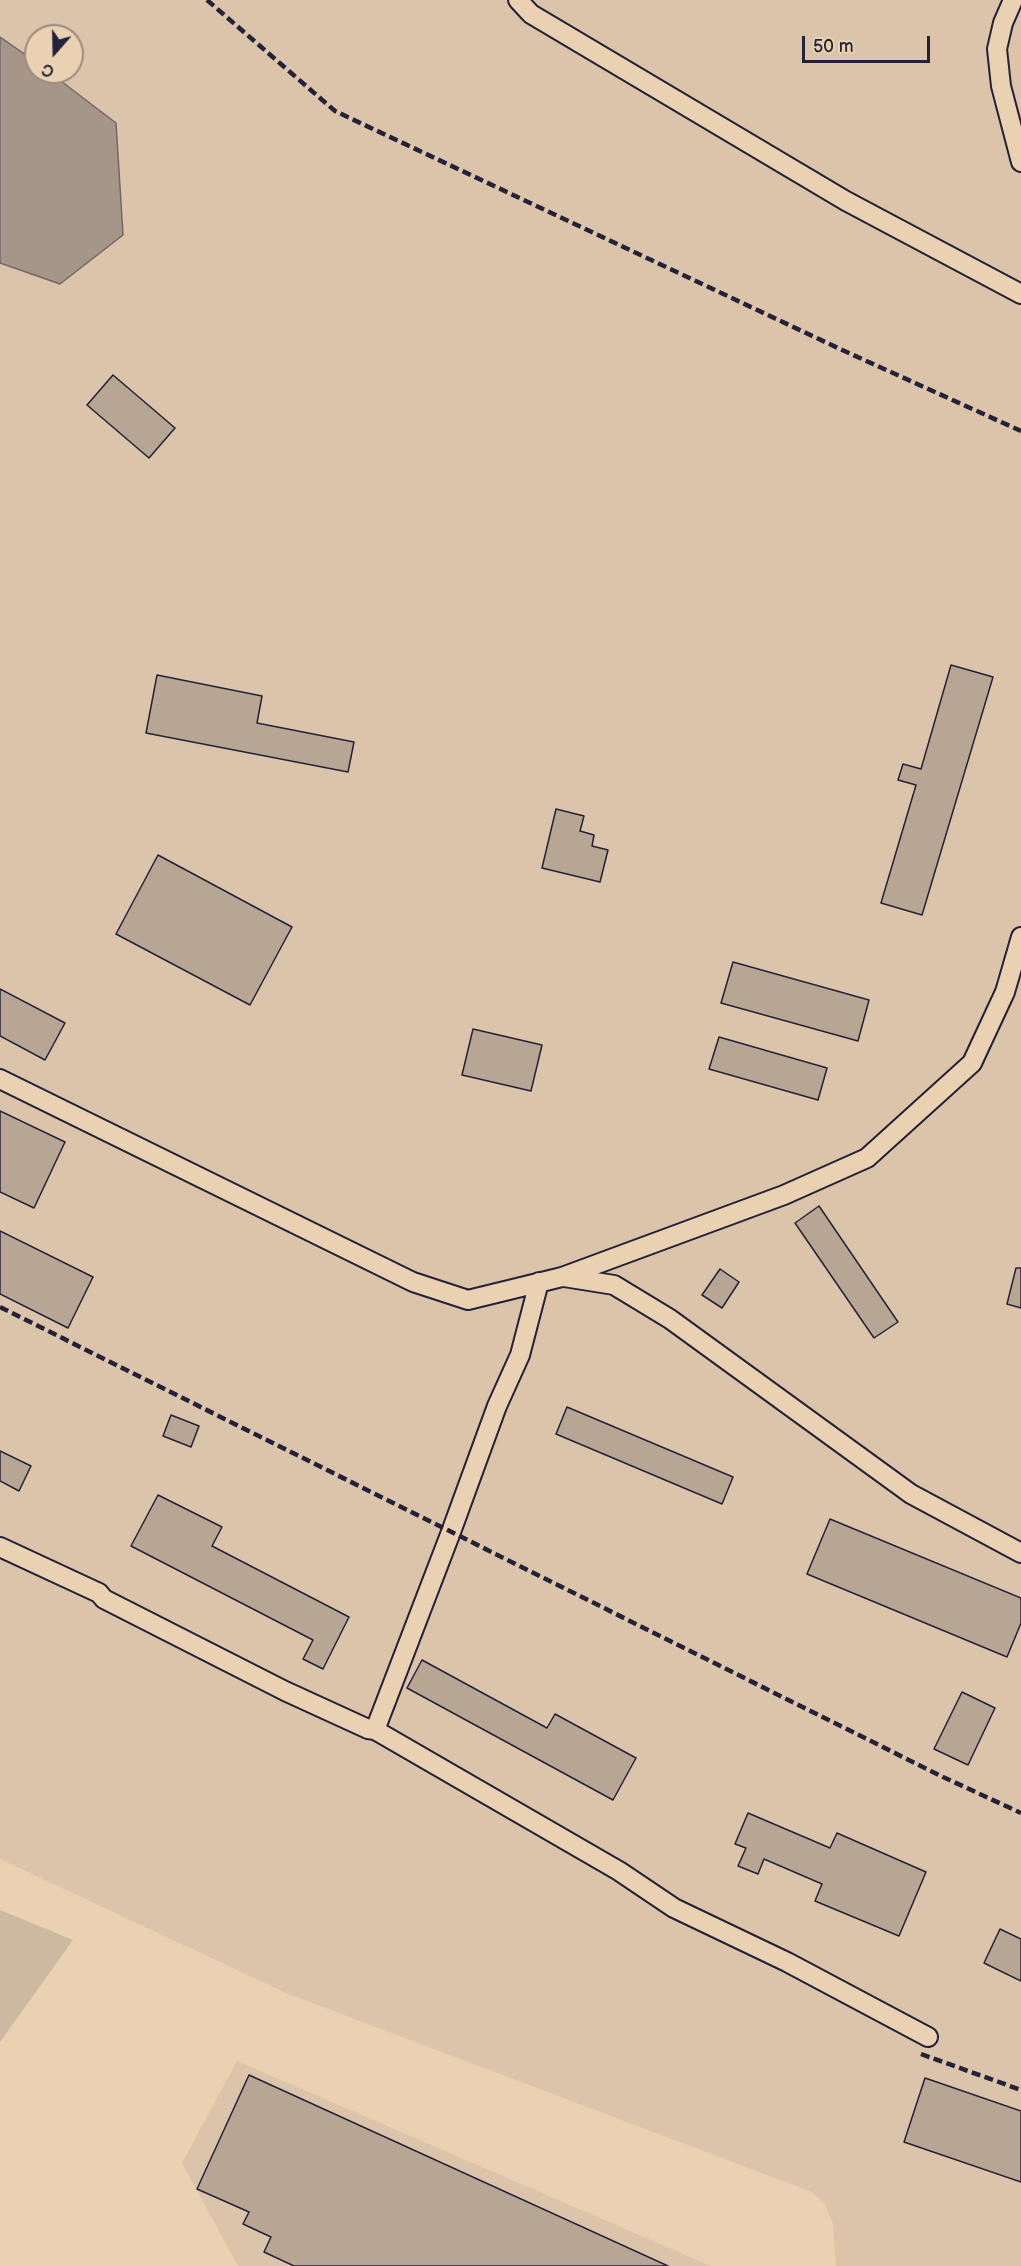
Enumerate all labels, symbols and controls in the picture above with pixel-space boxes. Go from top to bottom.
north arrow [24,24,84,84]
scale bar [805,24,932,62]
text: 50 m [813,36,854,57]
text: С [40,59,57,80]

